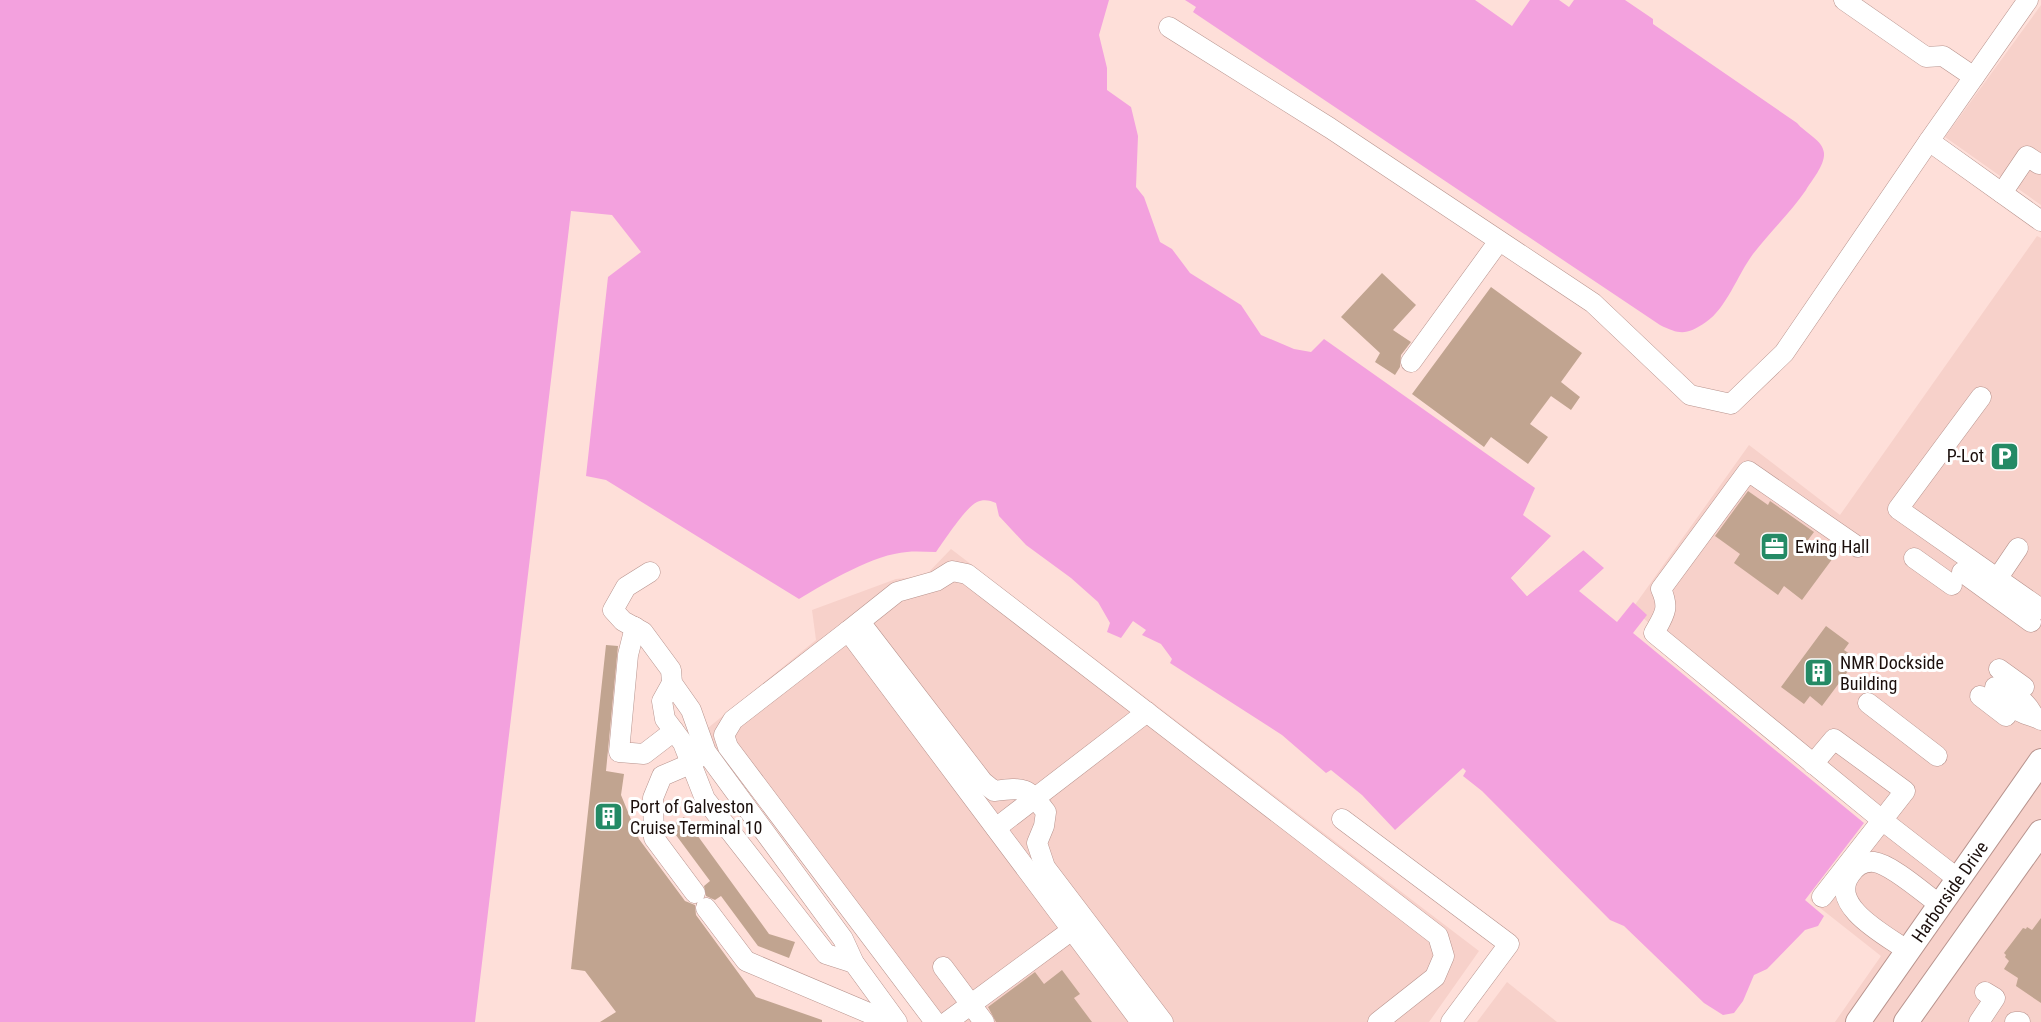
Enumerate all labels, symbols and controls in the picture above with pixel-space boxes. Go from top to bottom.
parking icon: P-Lot [1989,440,2021,472]
place label: P-Lot [1947,445,1984,466]
office icon: Ewing Hall [1758,531,1790,563]
place label: Ewing Hall [1795,536,1869,557]
place label: NMR Dockside Building [1840,652,1944,694]
building icon: NMR Dockside Building [1803,657,1835,689]
place label: Port of Galveston Cruise Terminal 10 [630,796,762,838]
building icon: Port of Galveston Cruise Terminal 10 [593,801,625,833]
street label: Harborside Drive [1907,837,1992,946]

